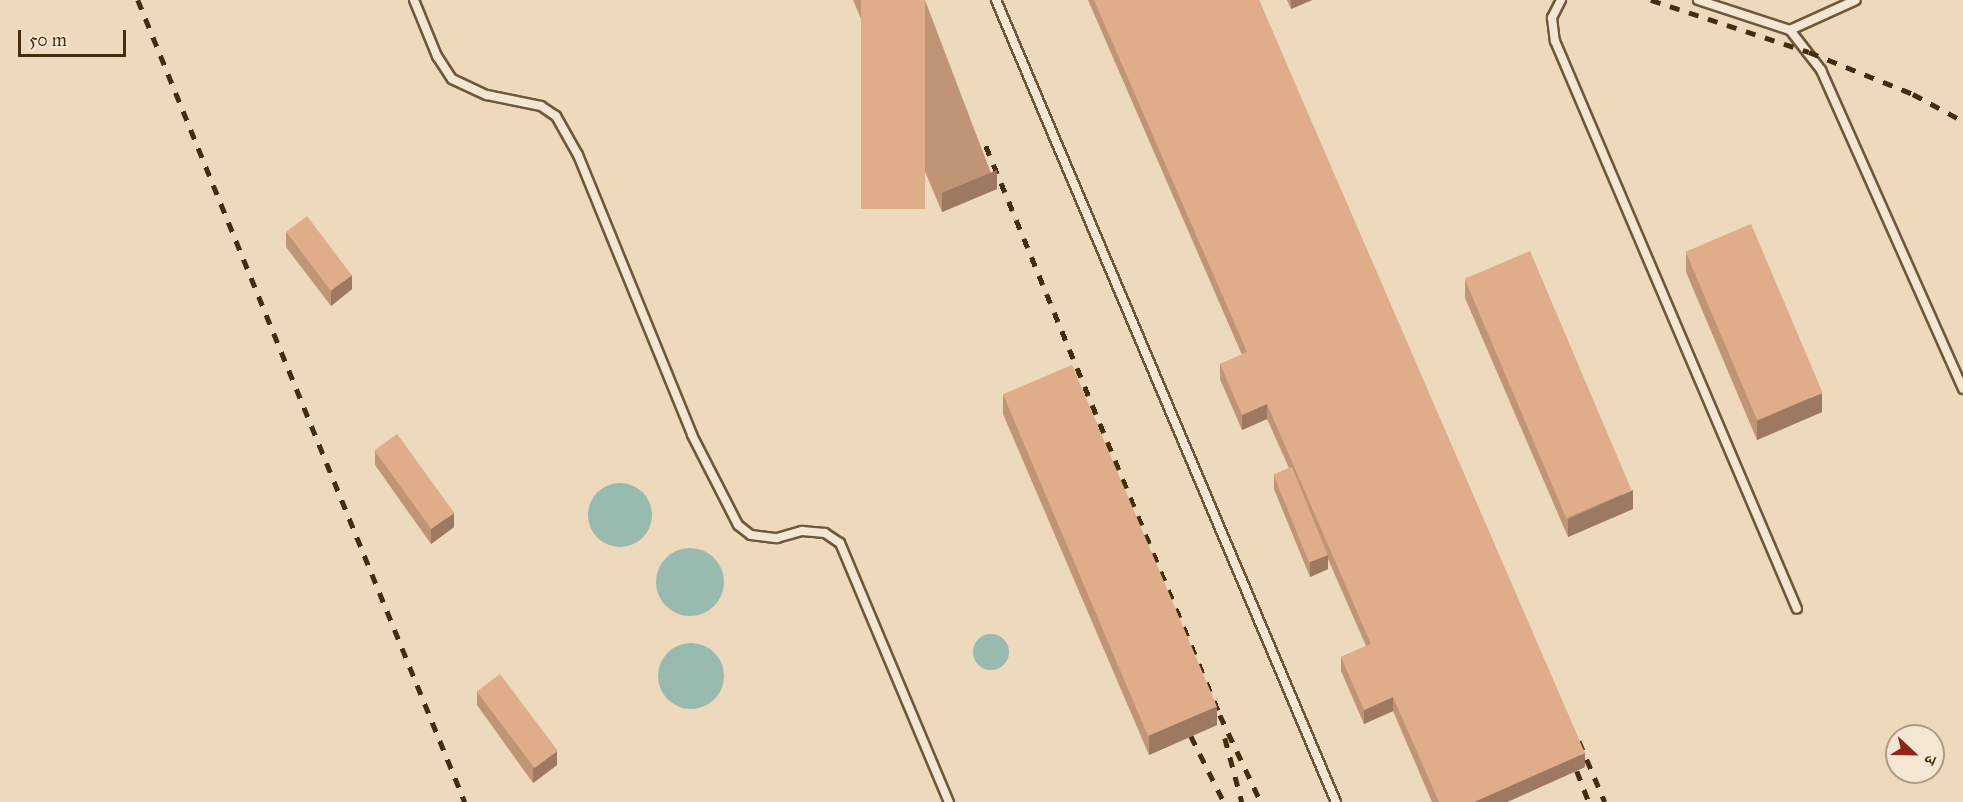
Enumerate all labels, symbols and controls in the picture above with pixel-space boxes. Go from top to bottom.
scale bar [21,18,129,56]
text: 50 m [29,29,67,51]
north arrow [1885,724,1945,784]
text: उ [1920,753,1941,768]

